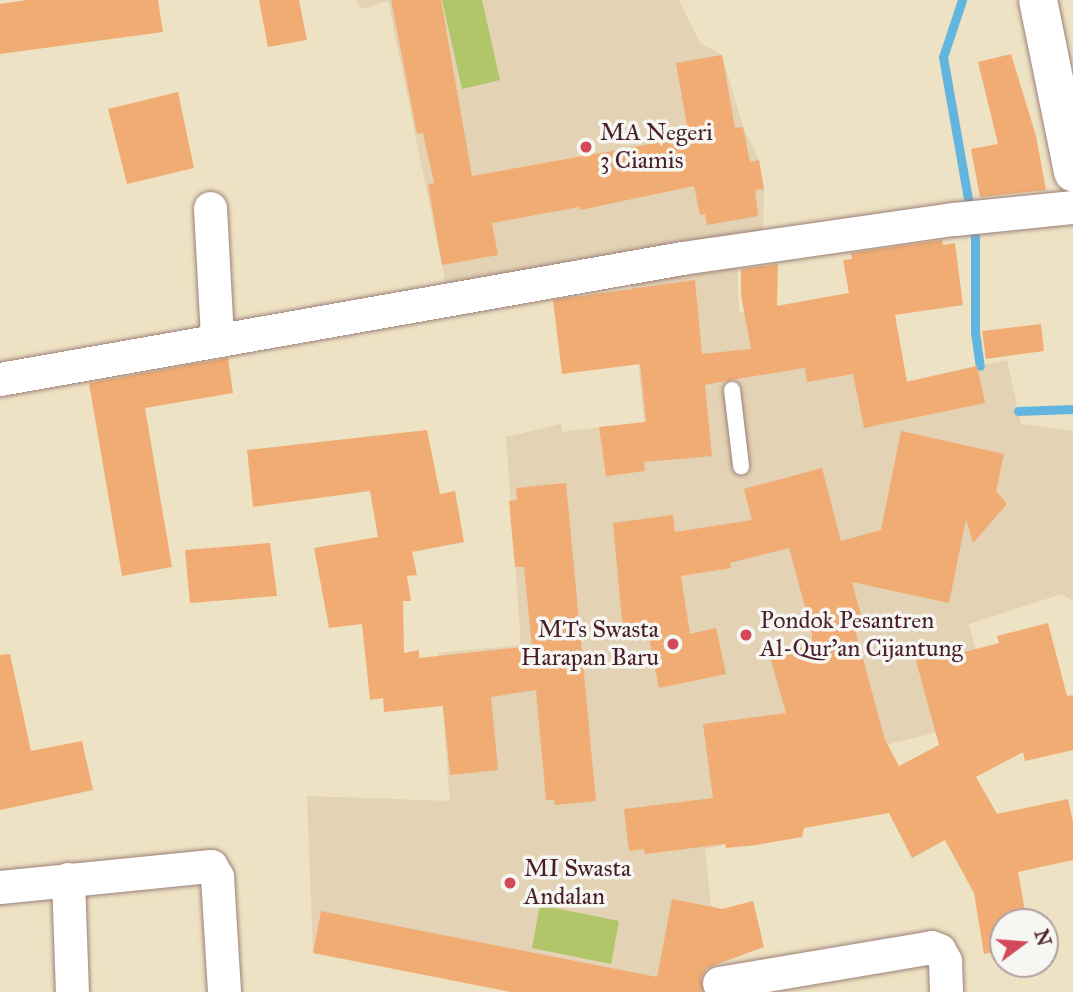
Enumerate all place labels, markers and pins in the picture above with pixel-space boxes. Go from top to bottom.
place label: MA Negeri 3 Ciamis [600,119,713,175]
marker: MA Negeri 3 Ciamis [578,139,594,155]
place label: Pondok Pesantren Al-Qur'an Cijantung [760,607,963,663]
place label: MTs Swasta Harapan Baru [521,616,659,672]
marker: Pondok Pesantren Al-Qur'an Cijantung [738,627,754,643]
marker: MTs Swasta Harapan Baru [665,636,681,652]
place label: MI Swasta Andalan [524,855,631,911]
marker: MI Swasta Andalan [502,875,518,891]

